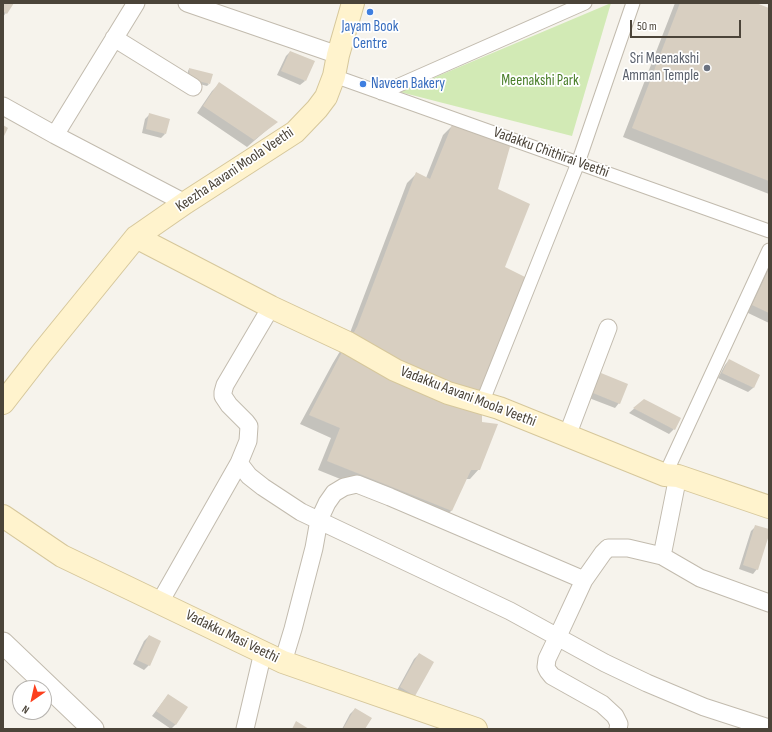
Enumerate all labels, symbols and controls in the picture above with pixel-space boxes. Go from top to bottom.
marker: Jayam Book Centre [365,7,375,17]
scale bar [632,12,743,38]
place label: Jayam Book Centre [342,18,398,53]
text: 50 m [637,19,657,34]
place label: Sri Meenakshi Amman Temple [623,50,699,85]
marker: Sri Meenakshi Amman Temple [702,63,712,73]
park label: Meenakshi Park [501,72,579,90]
place label: Naveen Bakery [371,75,445,93]
marker: Naveen Bakery [358,79,368,89]
street label: Keezha Aavani Moola Veethi [173,124,297,216]
street label: Vadakku Chithirai Veethi [491,124,611,182]
street label: Vadakku Aavani Moola Veethi [398,363,538,431]
street label: Vadakku Masi Veethi [182,607,282,667]
north arrow [12,680,52,720]
text: N [19,703,32,717]

